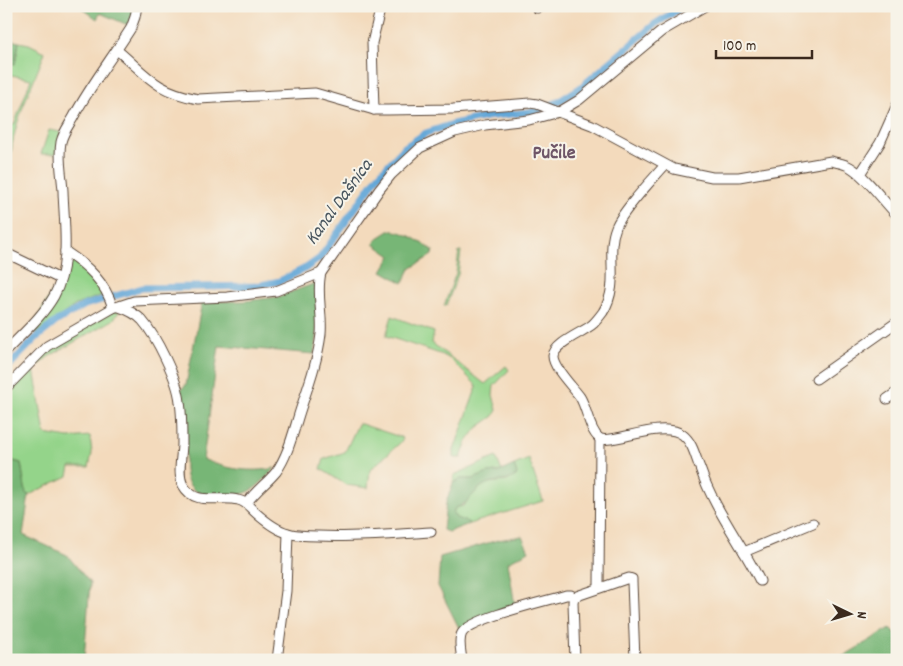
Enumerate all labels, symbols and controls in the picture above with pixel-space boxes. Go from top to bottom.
scale bar [716,28,812,60]
text: 100 m [723,36,756,58]
district label: Pučile [533,140,576,168]
water label: Kanal Dašnica [300,154,381,251]
north arrow [826,588,876,638]
text: N [851,611,871,619]

